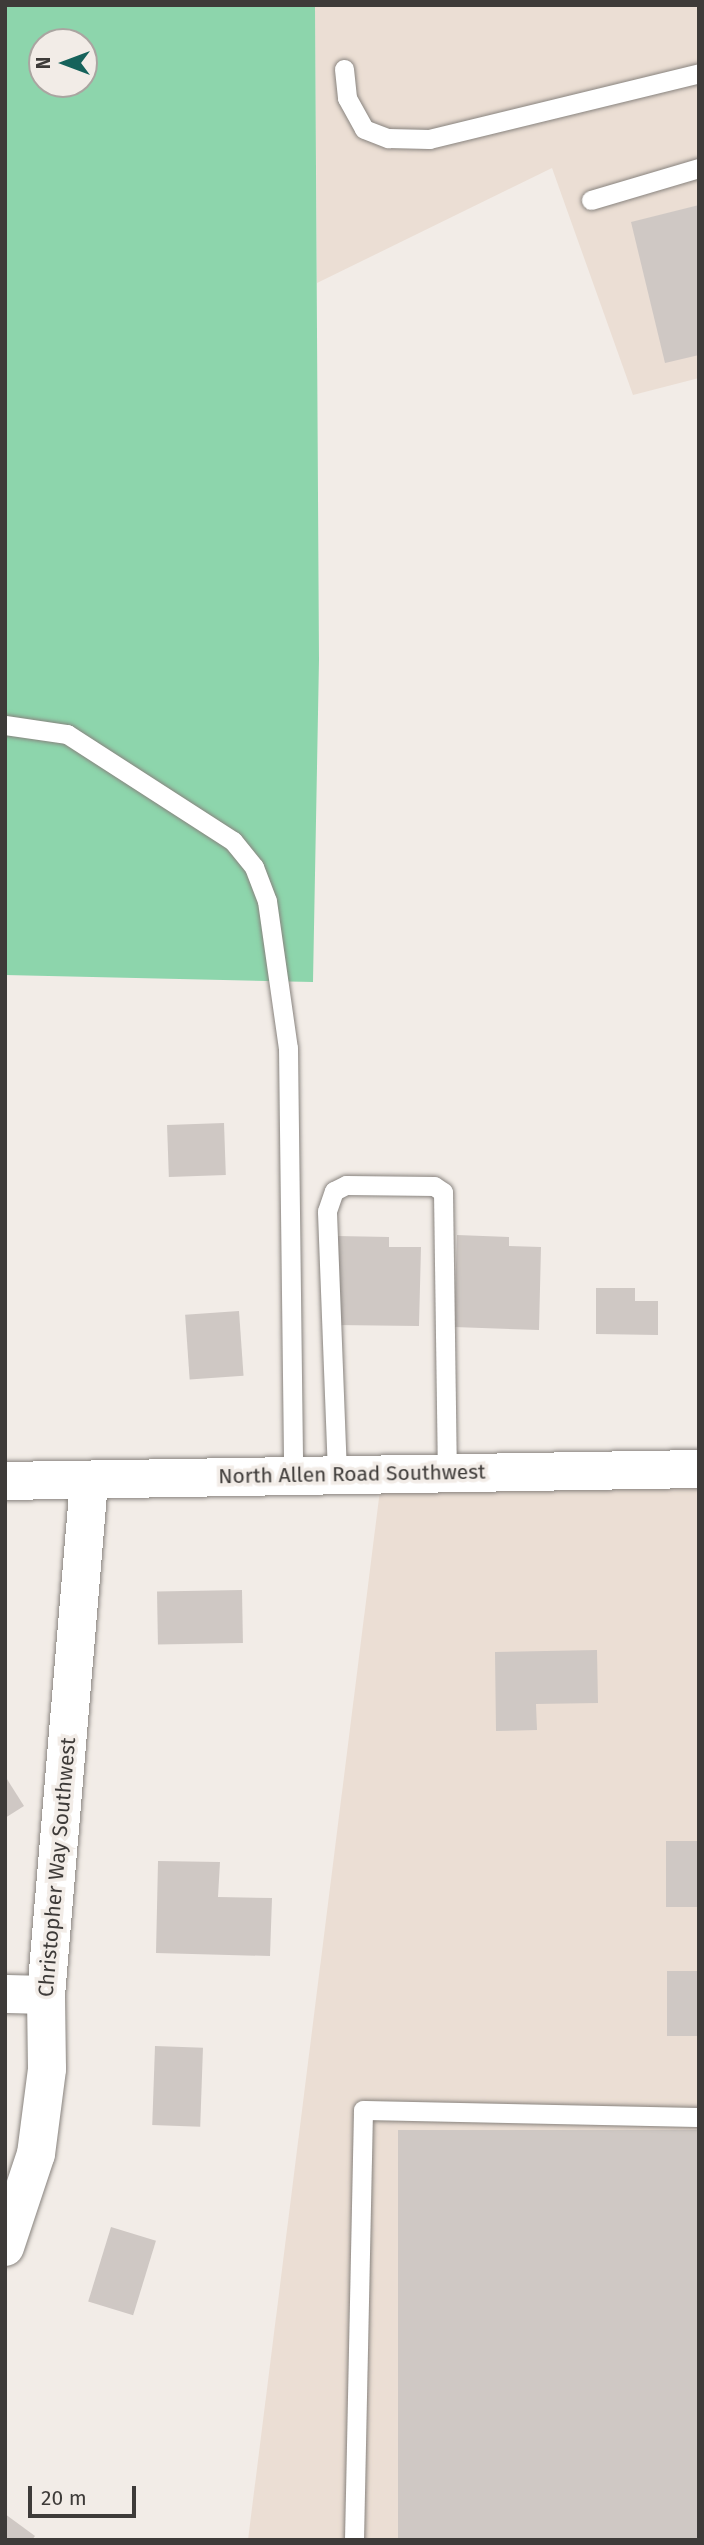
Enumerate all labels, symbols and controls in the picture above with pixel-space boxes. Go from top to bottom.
north arrow [28,28,98,98]
text: N [32,57,55,69]
street label: North Allen Road Southwest [218,1459,486,1489]
street label: Christopher Way Southwest [33,1736,81,1998]
scale bar [32,2472,140,2516]
text: 20 m [41,2485,87,2511]

